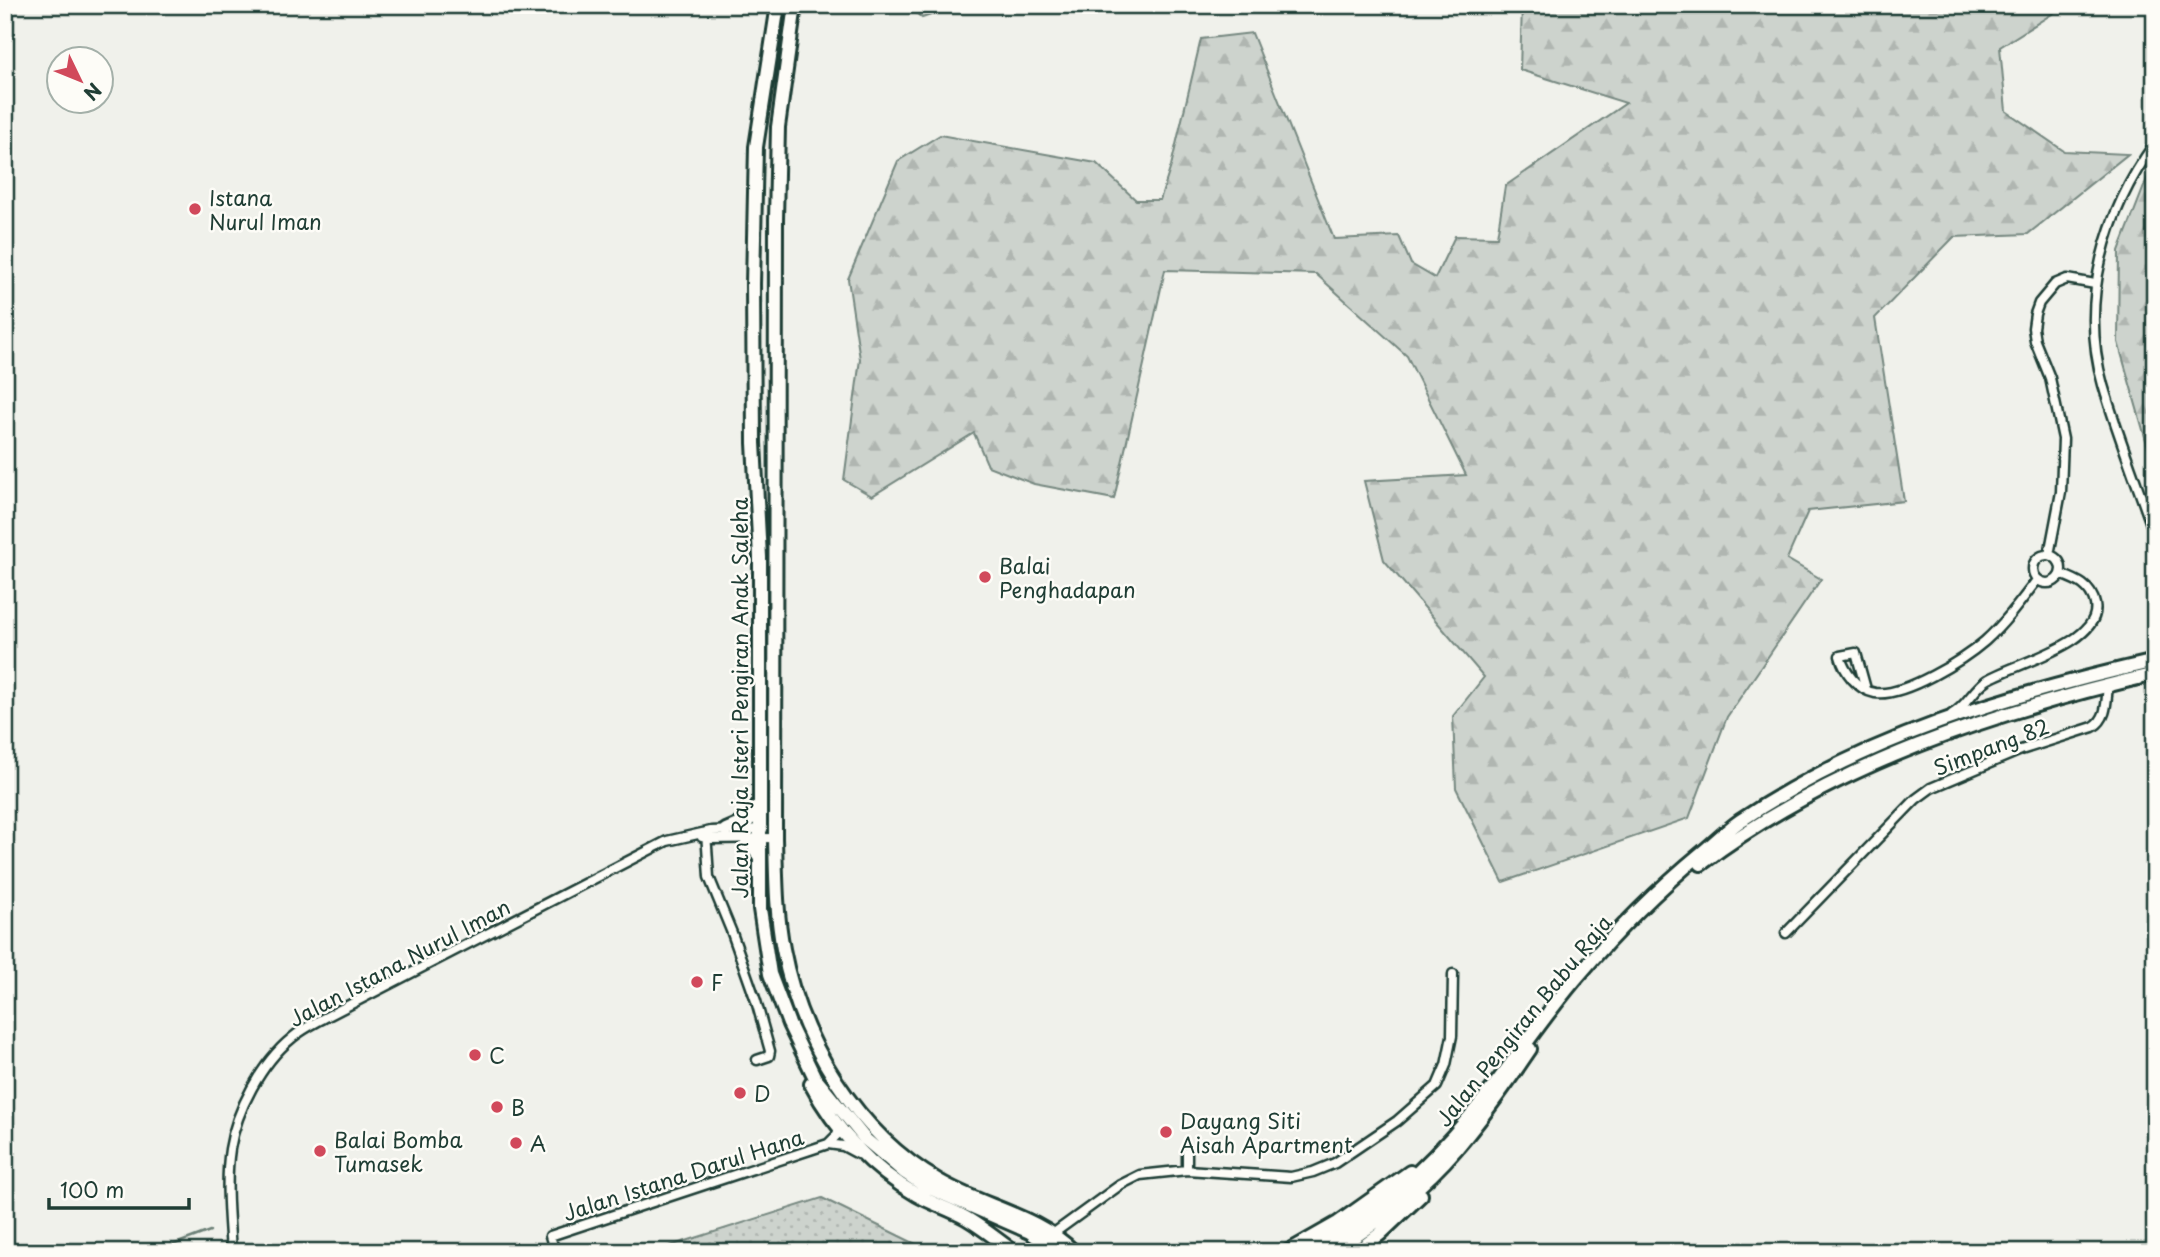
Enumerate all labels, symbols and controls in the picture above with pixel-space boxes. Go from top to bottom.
north arrow [46,46,116,116]
text: N [78,77,109,107]
place label: Istana Nurul Iman [209,181,322,237]
marker: Istana Nurul Iman [187,201,203,217]
street label: Jalan Raja Isteri Pengiran Anak Saleha [723,498,755,898]
place label: Balai Penghadapan [999,549,1136,605]
marker: Balai Penghadapan [977,569,993,585]
street label: Simpang 82 [1928,709,2054,783]
street label: Jalan Istana Nurul Iman [283,890,515,1034]
street label: Jalan Pengiran Babu Raja [1427,907,1619,1133]
place label: F [711,966,723,998]
marker: F [689,974,705,990]
place label: C [489,1039,505,1071]
marker: C [467,1047,483,1063]
place label: D [754,1077,771,1109]
marker: D [732,1085,748,1101]
place label: B [511,1091,525,1123]
marker: B [489,1099,505,1115]
place label: Dayang Siti Aisah Apartment [1180,1104,1352,1160]
street label: Jalan Istana Darul Hana [559,1120,808,1228]
place label: Balai Bomba Tumasek [334,1123,462,1179]
marker: Dayang Siti Aisah Apartment [1158,1124,1174,1140]
place label: A [530,1127,546,1159]
marker: A [508,1135,524,1151]
marker: Balai Bomba Tumasek [312,1143,328,1159]
scale bar [49,1166,189,1210]
text: 100 m [60,1173,124,1205]

